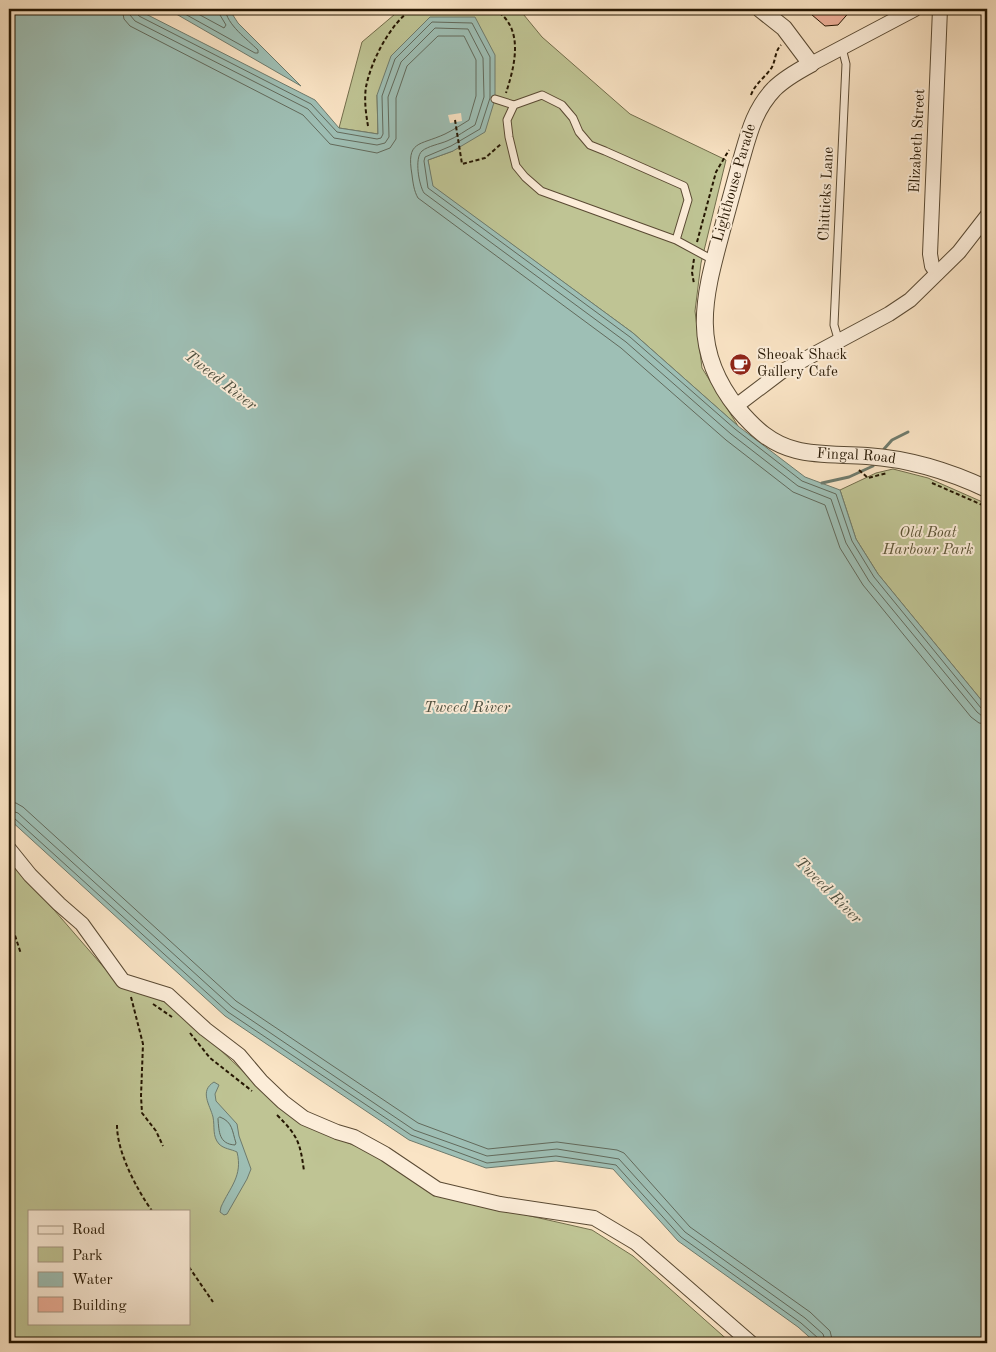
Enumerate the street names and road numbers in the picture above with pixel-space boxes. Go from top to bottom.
street label: Elizabeth Street [908,88,928,194]
street label: Lighthouse Parade [711,122,759,244]
street label: Chitticks Lane [817,146,837,241]
street label: Fingal Road [816,446,897,467]

